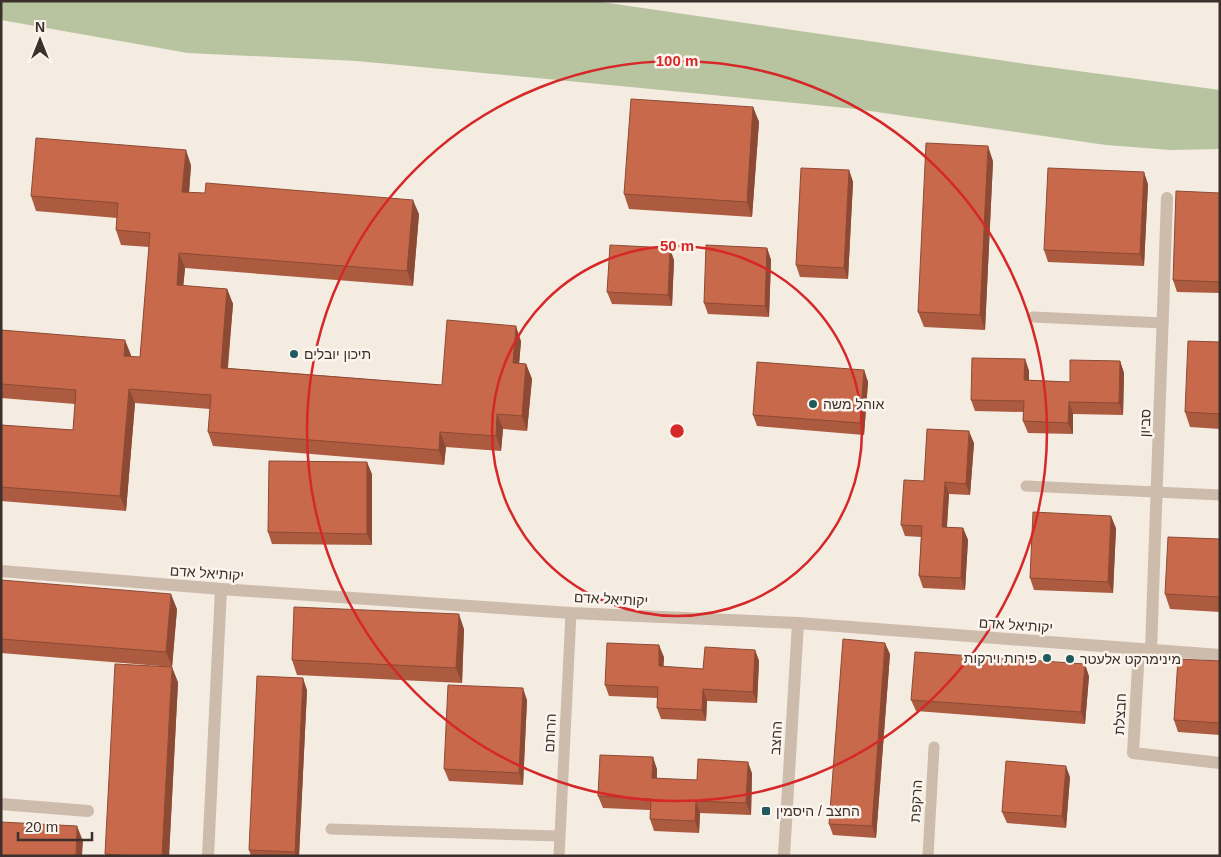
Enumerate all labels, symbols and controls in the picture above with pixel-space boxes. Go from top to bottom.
north arrow [15,15,65,65]
text: N [35,19,45,35]
text: 100 m [656,52,698,69]
text: 50 m [660,237,694,254]
place label: תיכון יובלים [304,346,371,362]
marker: תיכון יובלים [288,348,300,360]
place label: אוהל משה [823,396,884,412]
marker: אוהל משה [807,398,819,410]
street label: סביון [1137,409,1153,437]
centre of rings [668,422,686,440]
street label: יקותיאל אדם [169,562,245,584]
street label: יקותיאל אדם [573,589,649,609]
street label: יקותיאל אדם [978,614,1054,636]
place label: פירות וירקות [964,650,1037,666]
place label: מינימרקט אלעטר [1080,651,1181,667]
marker: פירות וירקות [1041,652,1053,664]
marker: מינימרקט אלעטר [1064,653,1076,665]
street label: חבצלת [1111,693,1129,735]
street label: הרותם [541,713,559,753]
street label: החצב [767,721,785,755]
street label: הרקפת [907,779,925,823]
place label: החצב / היסמין [776,803,860,819]
marker: החצב / היסמין [760,805,772,817]
scale bar [18,810,91,842]
text: 20 m [25,818,58,835]

